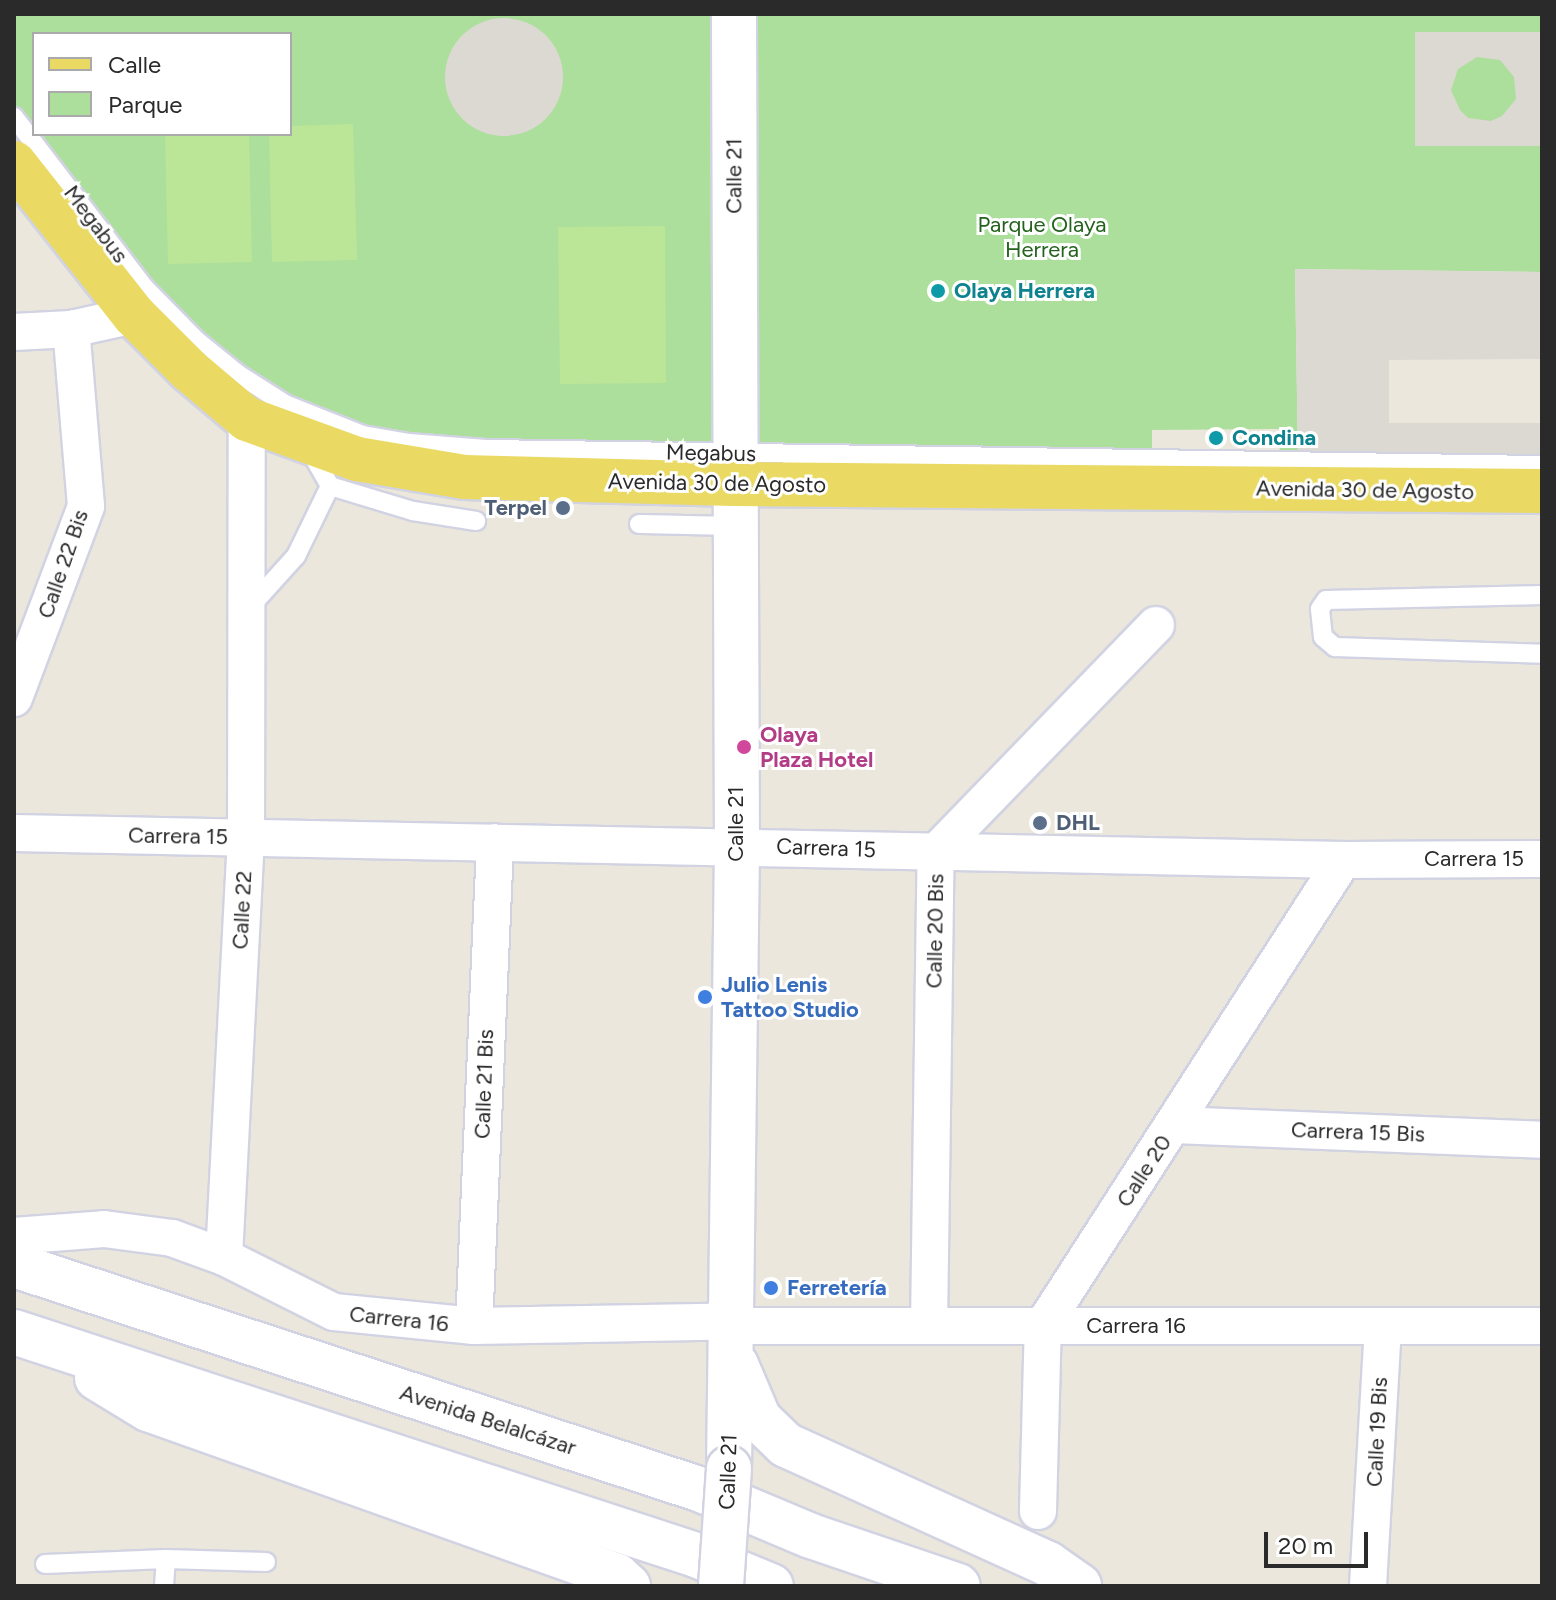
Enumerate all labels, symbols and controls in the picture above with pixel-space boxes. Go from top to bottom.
legend [32,32,292,136]
text: Calle [108,50,161,79]
text: Parque [108,90,182,119]
street label: Calle 21 [721,138,747,214]
street label: Megabus [58,180,134,268]
park label: Parque Olaya Herrera [977,211,1107,262]
place label: Olaya Herrera [954,278,1095,304]
marker: Olaya Herrera [929,282,947,300]
place label: Condina [1232,425,1316,451]
marker: Condina [1207,429,1225,447]
street label: Megabus [666,439,756,467]
street label: Avenida 30 de Agosto [608,468,826,498]
street label: Avenida 30 de Agosto [1256,475,1474,505]
place label: Terpel [484,495,547,521]
marker: Terpel [554,499,572,517]
street label: Calle 22 Bis [32,506,94,622]
place label: Olaya Plaza Hotel [760,721,873,772]
marker: Olaya Plaza Hotel [735,738,753,756]
street label: Calle 21 [723,786,749,862]
place label: DHL [1056,810,1100,836]
marker: DHL [1031,814,1049,832]
street label: Carrera 15 [128,822,228,850]
street label: Carrera 15 [776,833,876,863]
street label: Carrera 15 [1424,846,1524,872]
street label: Calle 22 [227,870,257,950]
street label: Calle 20 Bis [921,873,949,989]
place label: Julio Lenis Tattoo Studio [721,971,859,1022]
marker: Julio Lenis Tattoo Studio [696,988,714,1006]
street label: Calle 21 Bis [469,1029,499,1139]
street label: Carrera 15 Bis [1291,1116,1425,1148]
street label: Calle 20 [1111,1130,1177,1212]
place label: Ferretería [787,1275,887,1301]
marker: Ferretería [762,1279,780,1297]
street label: Carrera 16 [348,1301,450,1337]
street label: Carrera 16 [1086,1313,1186,1339]
street label: Calle 19 Bis [1361,1376,1393,1488]
street label: Avenida Belalcázar [397,1379,579,1461]
street label: Calle 21 [713,1434,743,1510]
scale bar [1268,1516,1372,1566]
text: 20 m [1278,1531,1333,1560]

